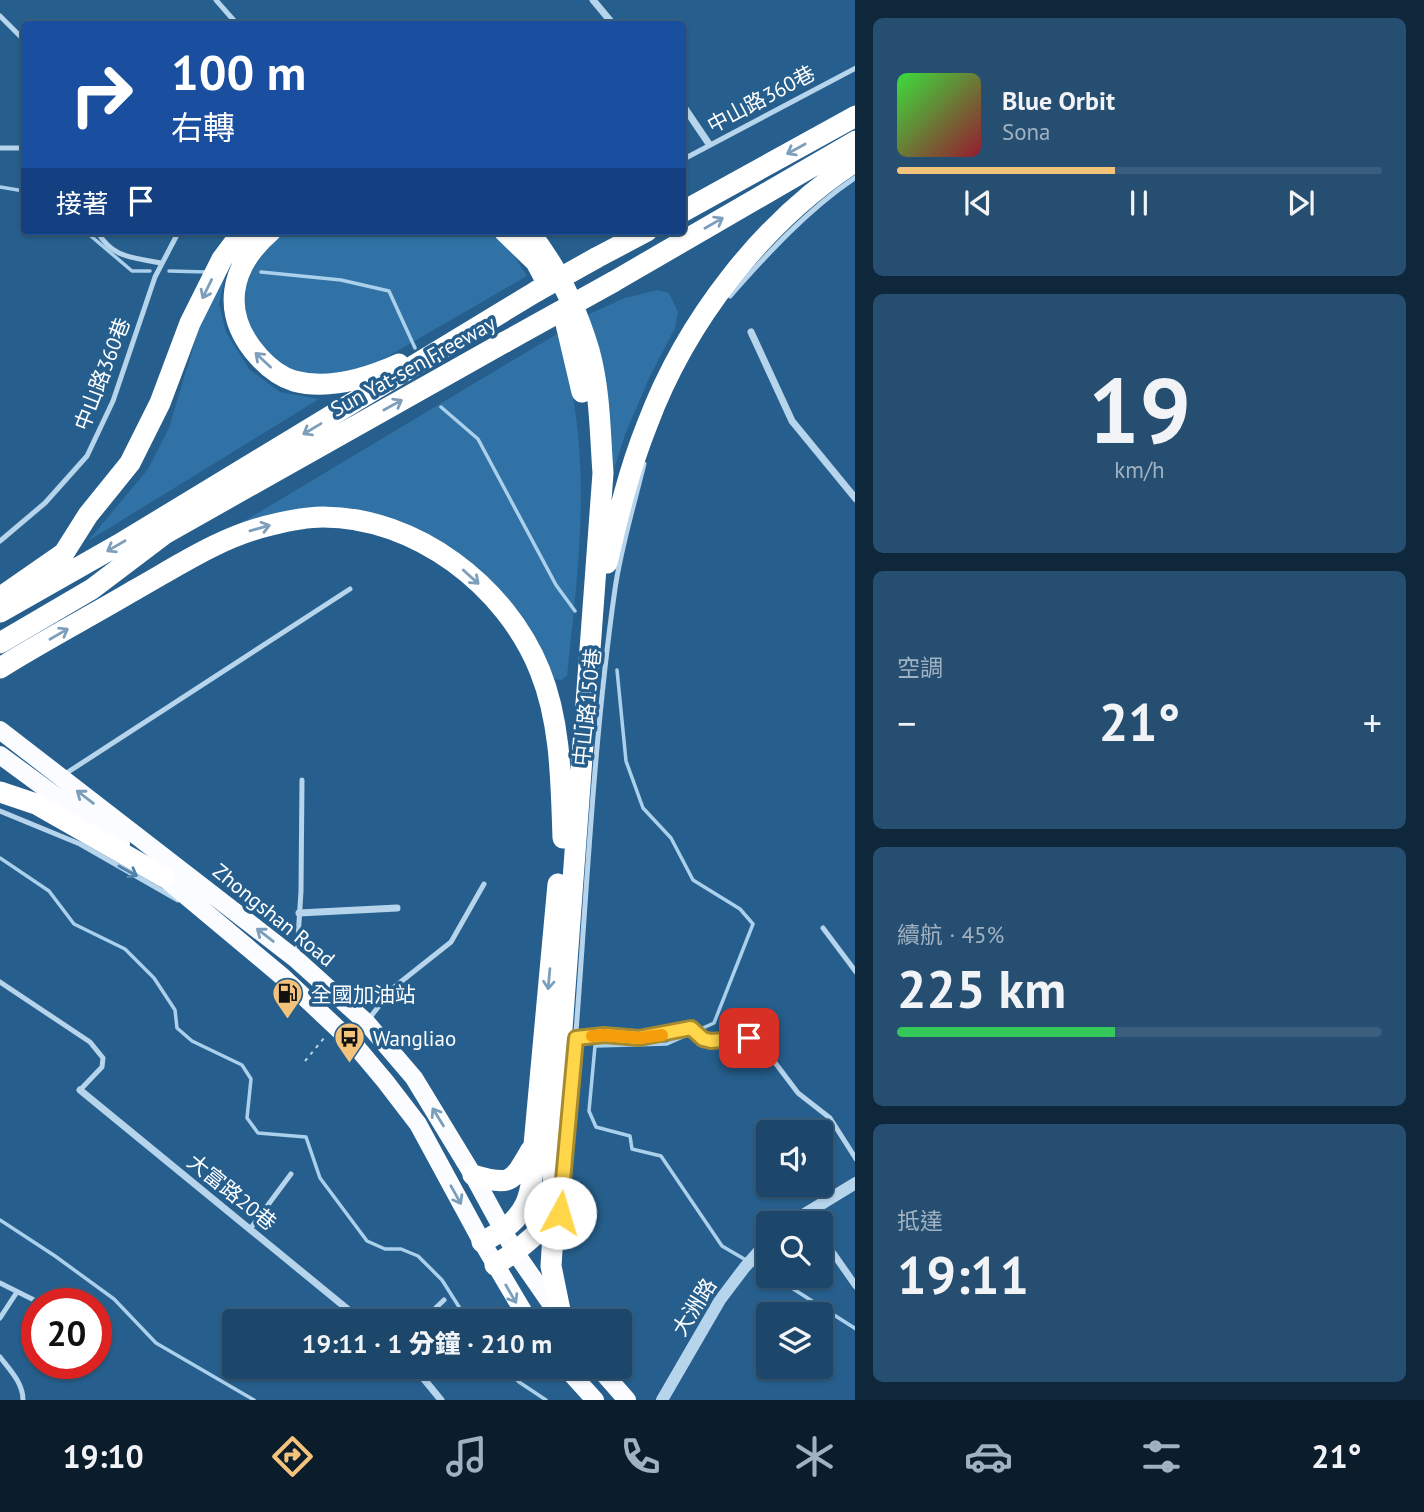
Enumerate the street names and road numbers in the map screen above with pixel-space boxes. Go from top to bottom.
street label: 中山路360巷 [702,59,820,139]
street label: Sun Yat-sen Freeway [326,309,500,423]
street label: 中山路360巷 [68,314,136,434]
street label: 中山路150巷 [567,647,607,767]
street label: Zhongshan Road [208,858,340,972]
street label: 大富路20巷 [182,1148,282,1236]
street label: 大洲路 [666,1273,722,1341]

